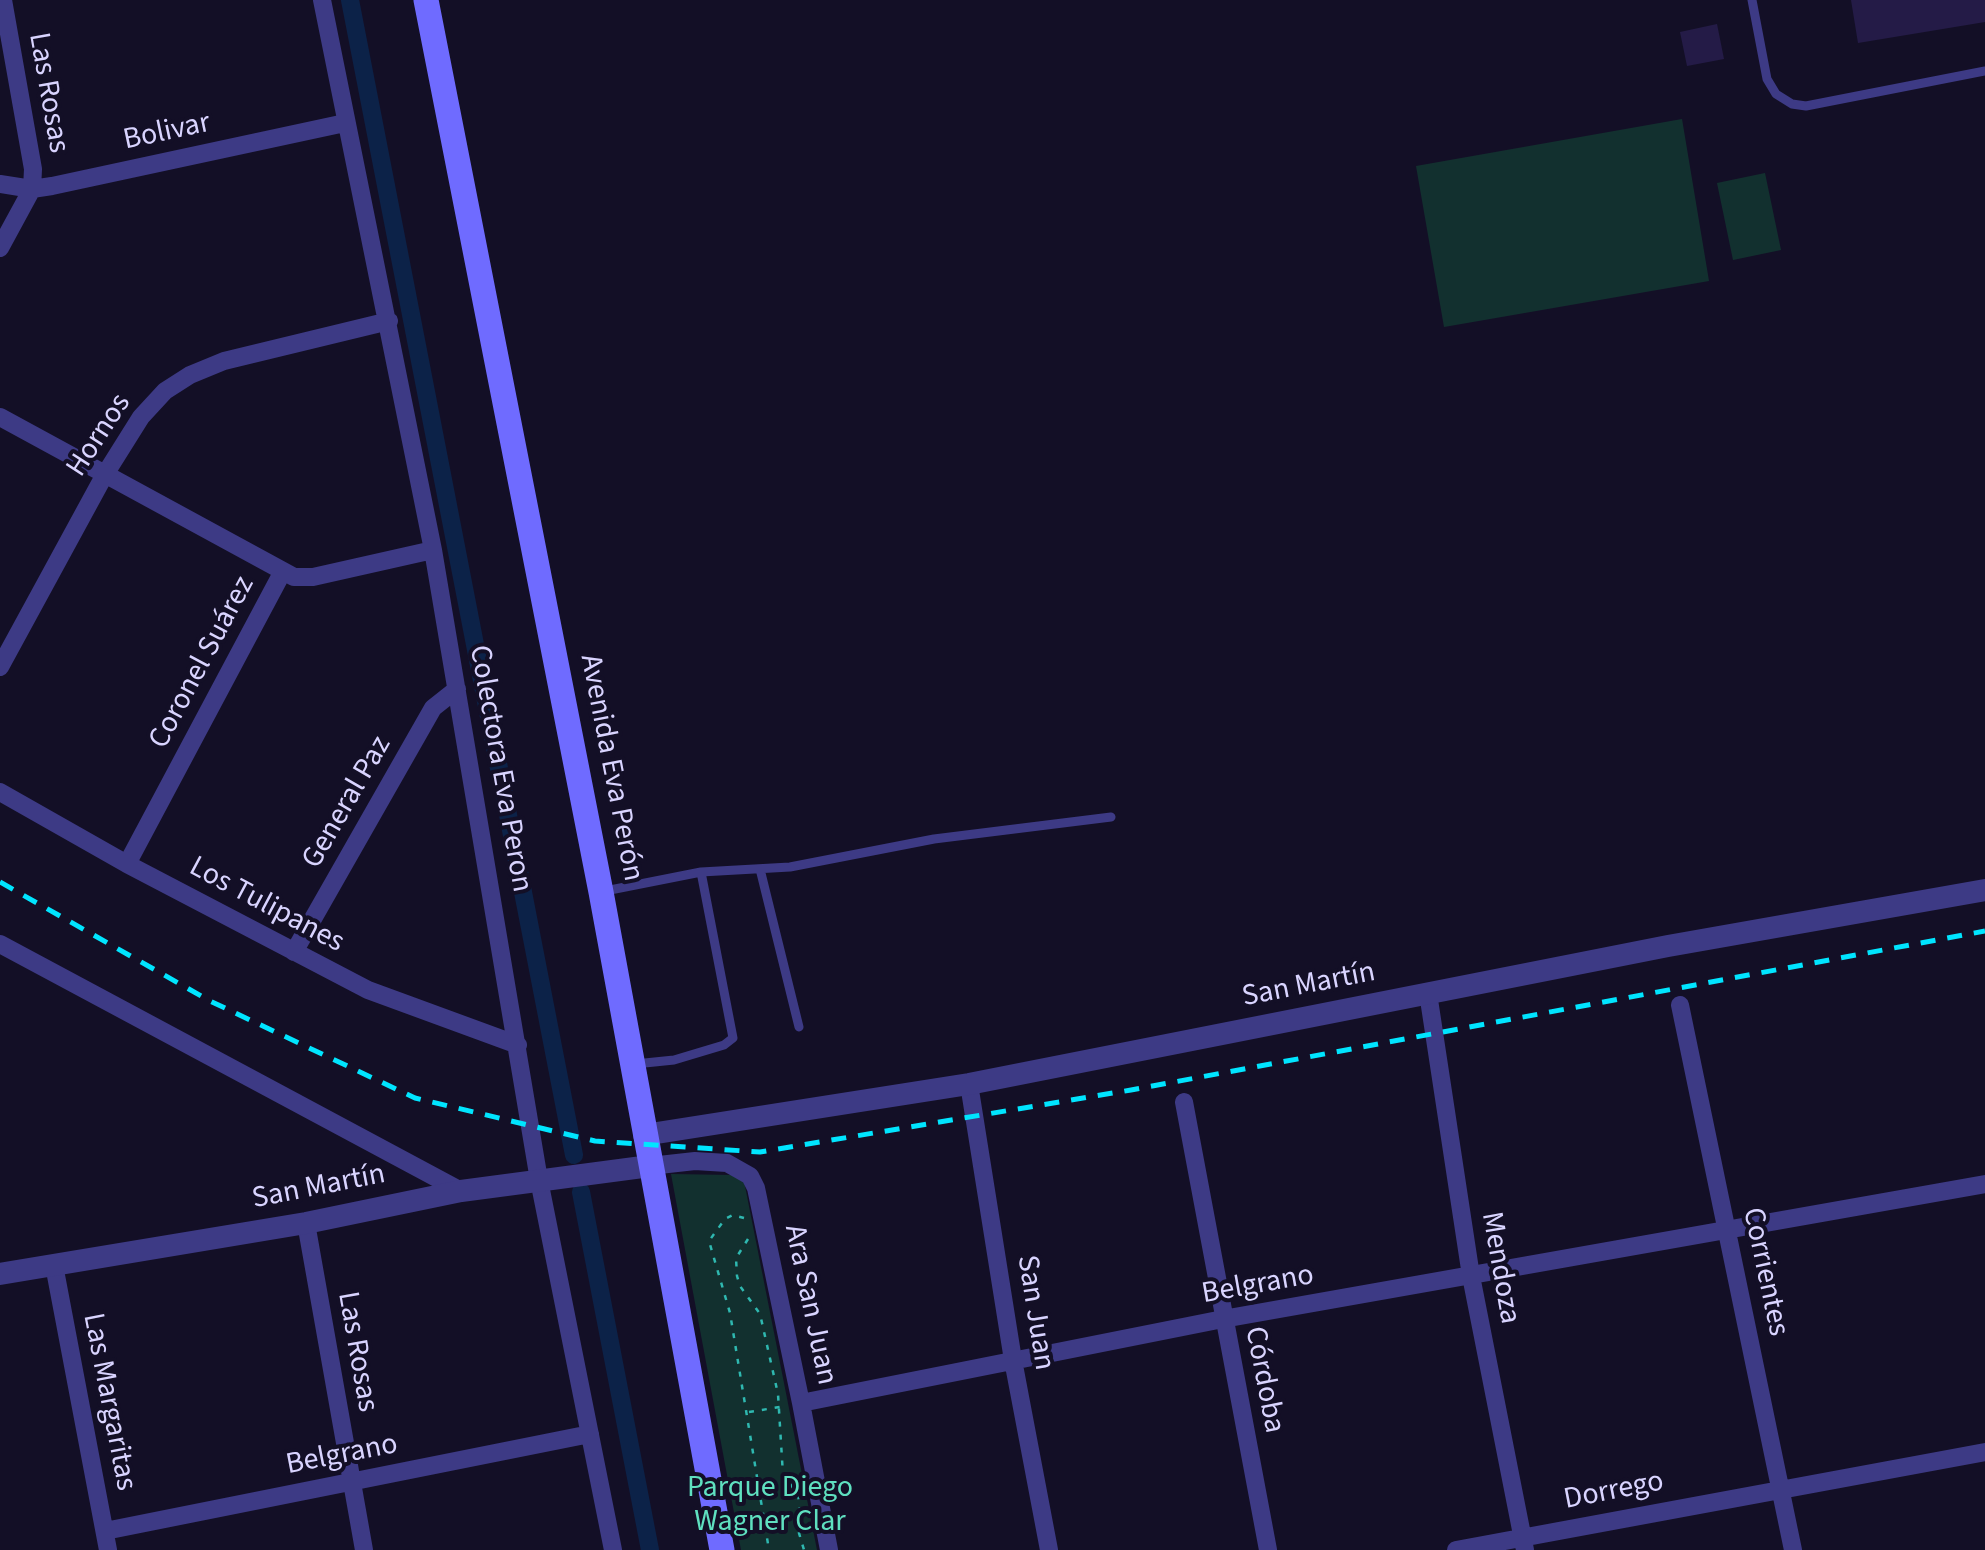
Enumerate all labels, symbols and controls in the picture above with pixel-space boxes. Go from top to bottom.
street label: Las Rosas [19,30,75,156]
street label: Bolivar [120,106,214,160]
street label: Hornos [60,388,140,484]
street label: Coronel Suárez [143,571,263,755]
street label: Colectora Eva Peron [460,643,538,895]
street label: Avenida Eva Perón [570,651,650,885]
street label: General Paz [296,730,400,876]
street label: Los Tulipanes [182,850,350,962]
street label: San Martín [1239,955,1379,1017]
street label: San Martín [249,1157,389,1219]
street label: Corrientes [1733,1205,1795,1339]
street label: Mendoza [1471,1209,1527,1327]
street label: Ara San Juan [774,1222,844,1388]
street label: San Juan [1007,1253,1061,1373]
street label: Belgrano [1199,1258,1317,1314]
street label: Las Rosas [328,1289,384,1415]
street label: Las Margaritas [73,1310,143,1494]
street label: Córdoba [1235,1324,1291,1436]
street label: Belgrano [283,1428,401,1484]
street label: Dorrego [1561,1465,1667,1519]
park label: Parque Diego Wagner Clar [687,1471,853,1542]

